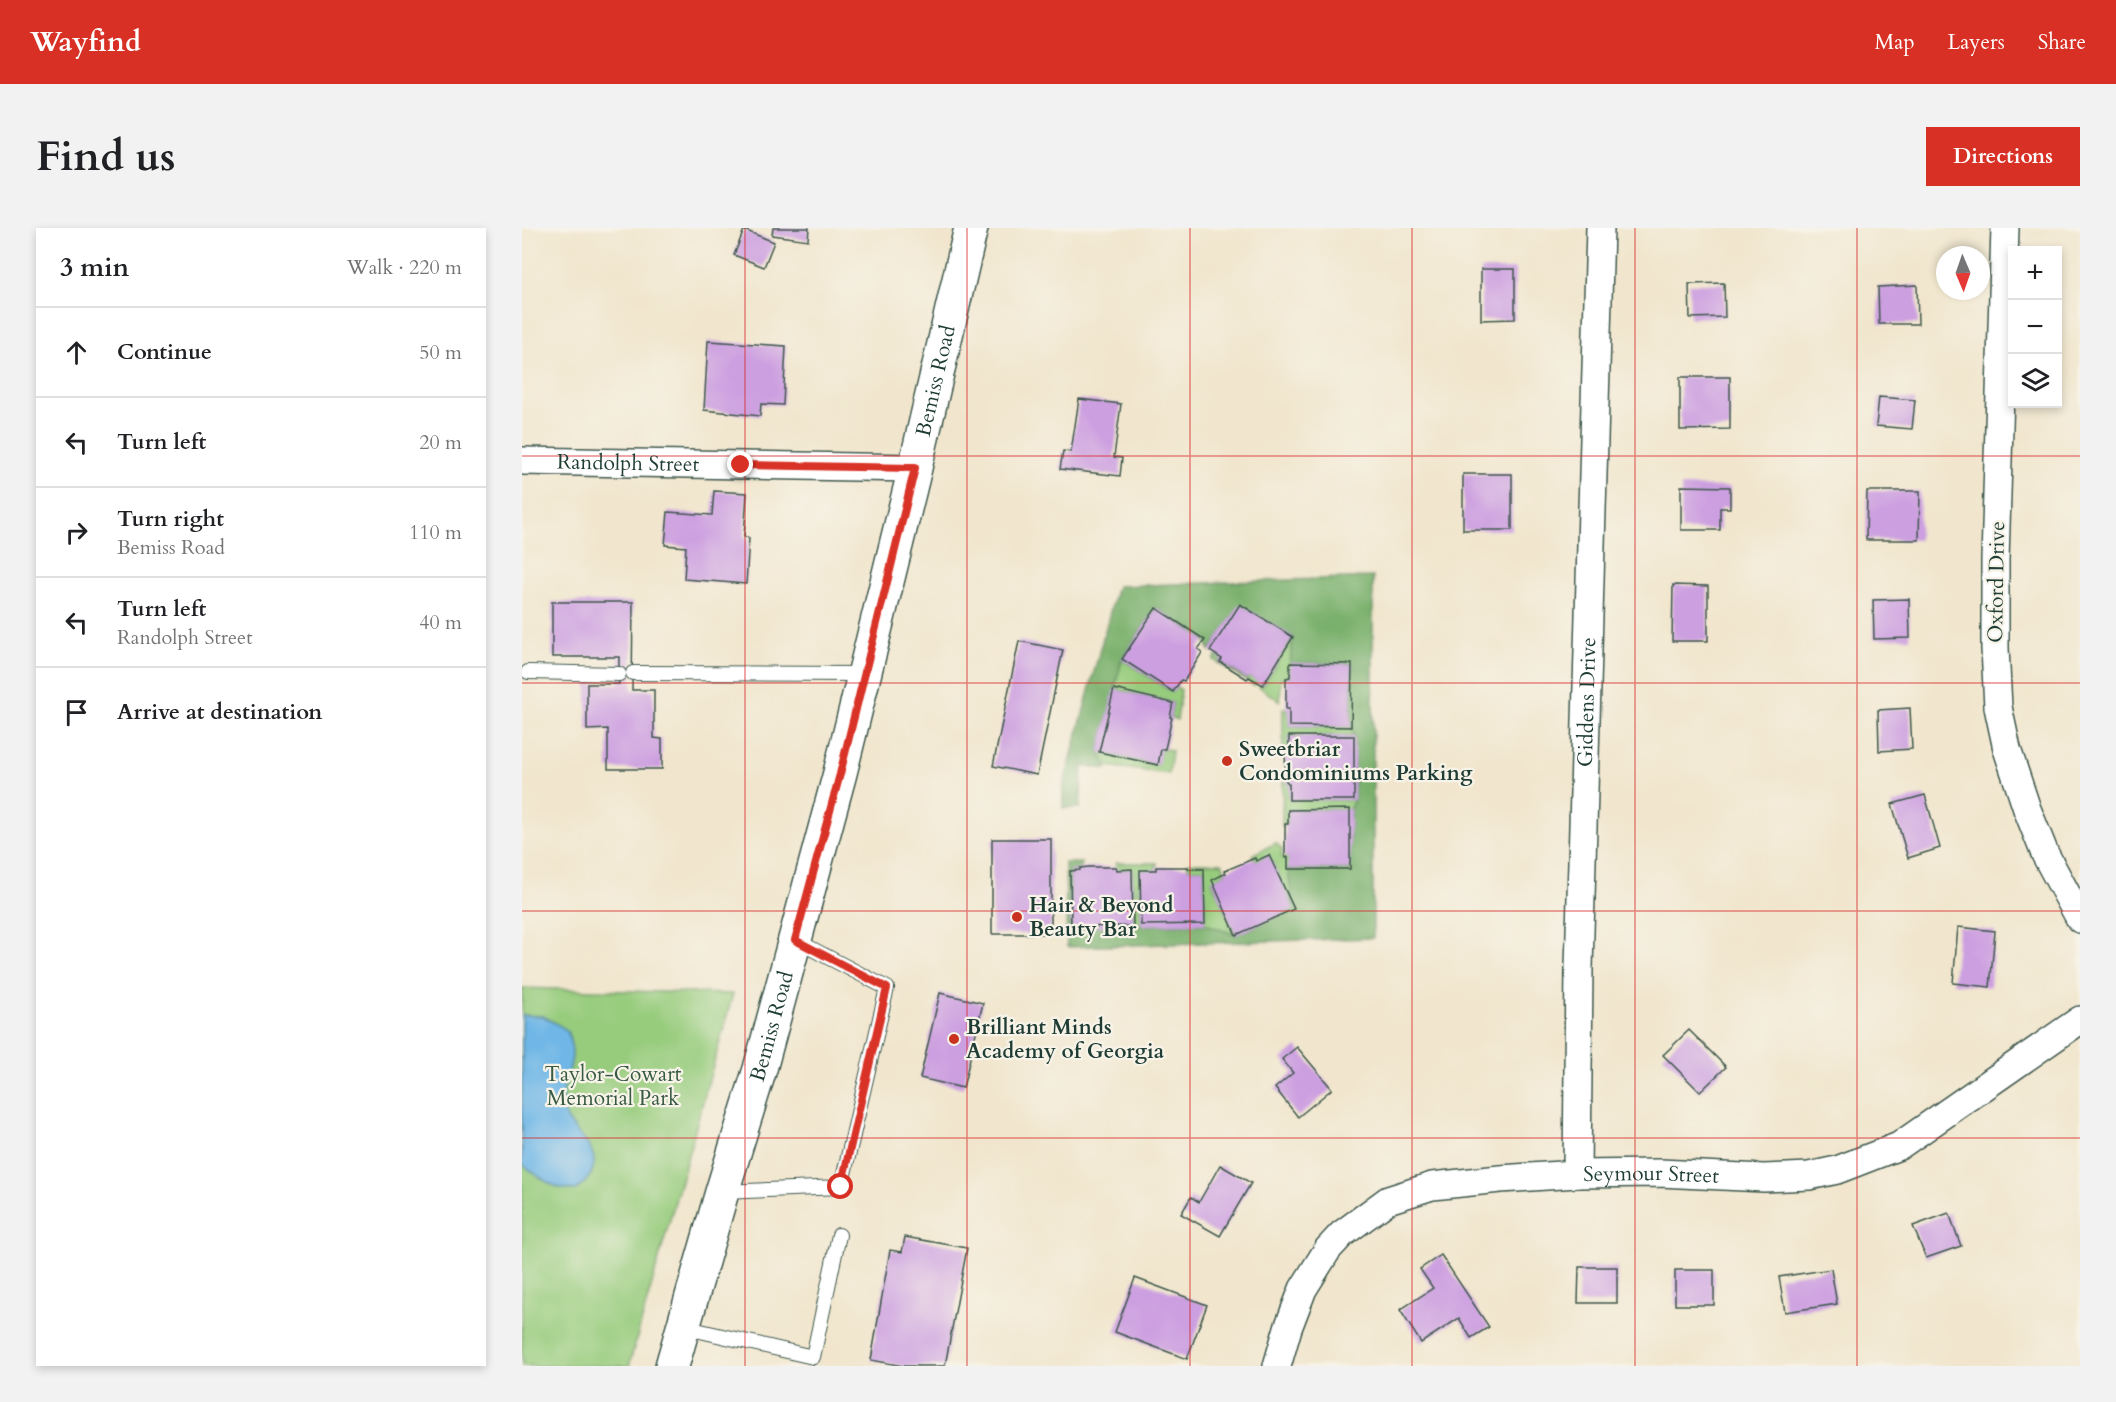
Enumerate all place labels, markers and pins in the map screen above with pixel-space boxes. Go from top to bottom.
place label: Sweetbriar Condominiums Parking [1239,735,1473,788]
marker: Sweetbriar Condominiums Parking [1220,754,1234,768]
place label: Hair & Beyond Beauty Bar [1029,891,1173,944]
marker: Hair & Beyond Beauty Bar [1010,910,1024,924]
place label: Brilliant Minds Academy of Georgia [966,1013,1165,1066]
marker: Brilliant Minds Academy of Georgia [947,1032,961,1046]

